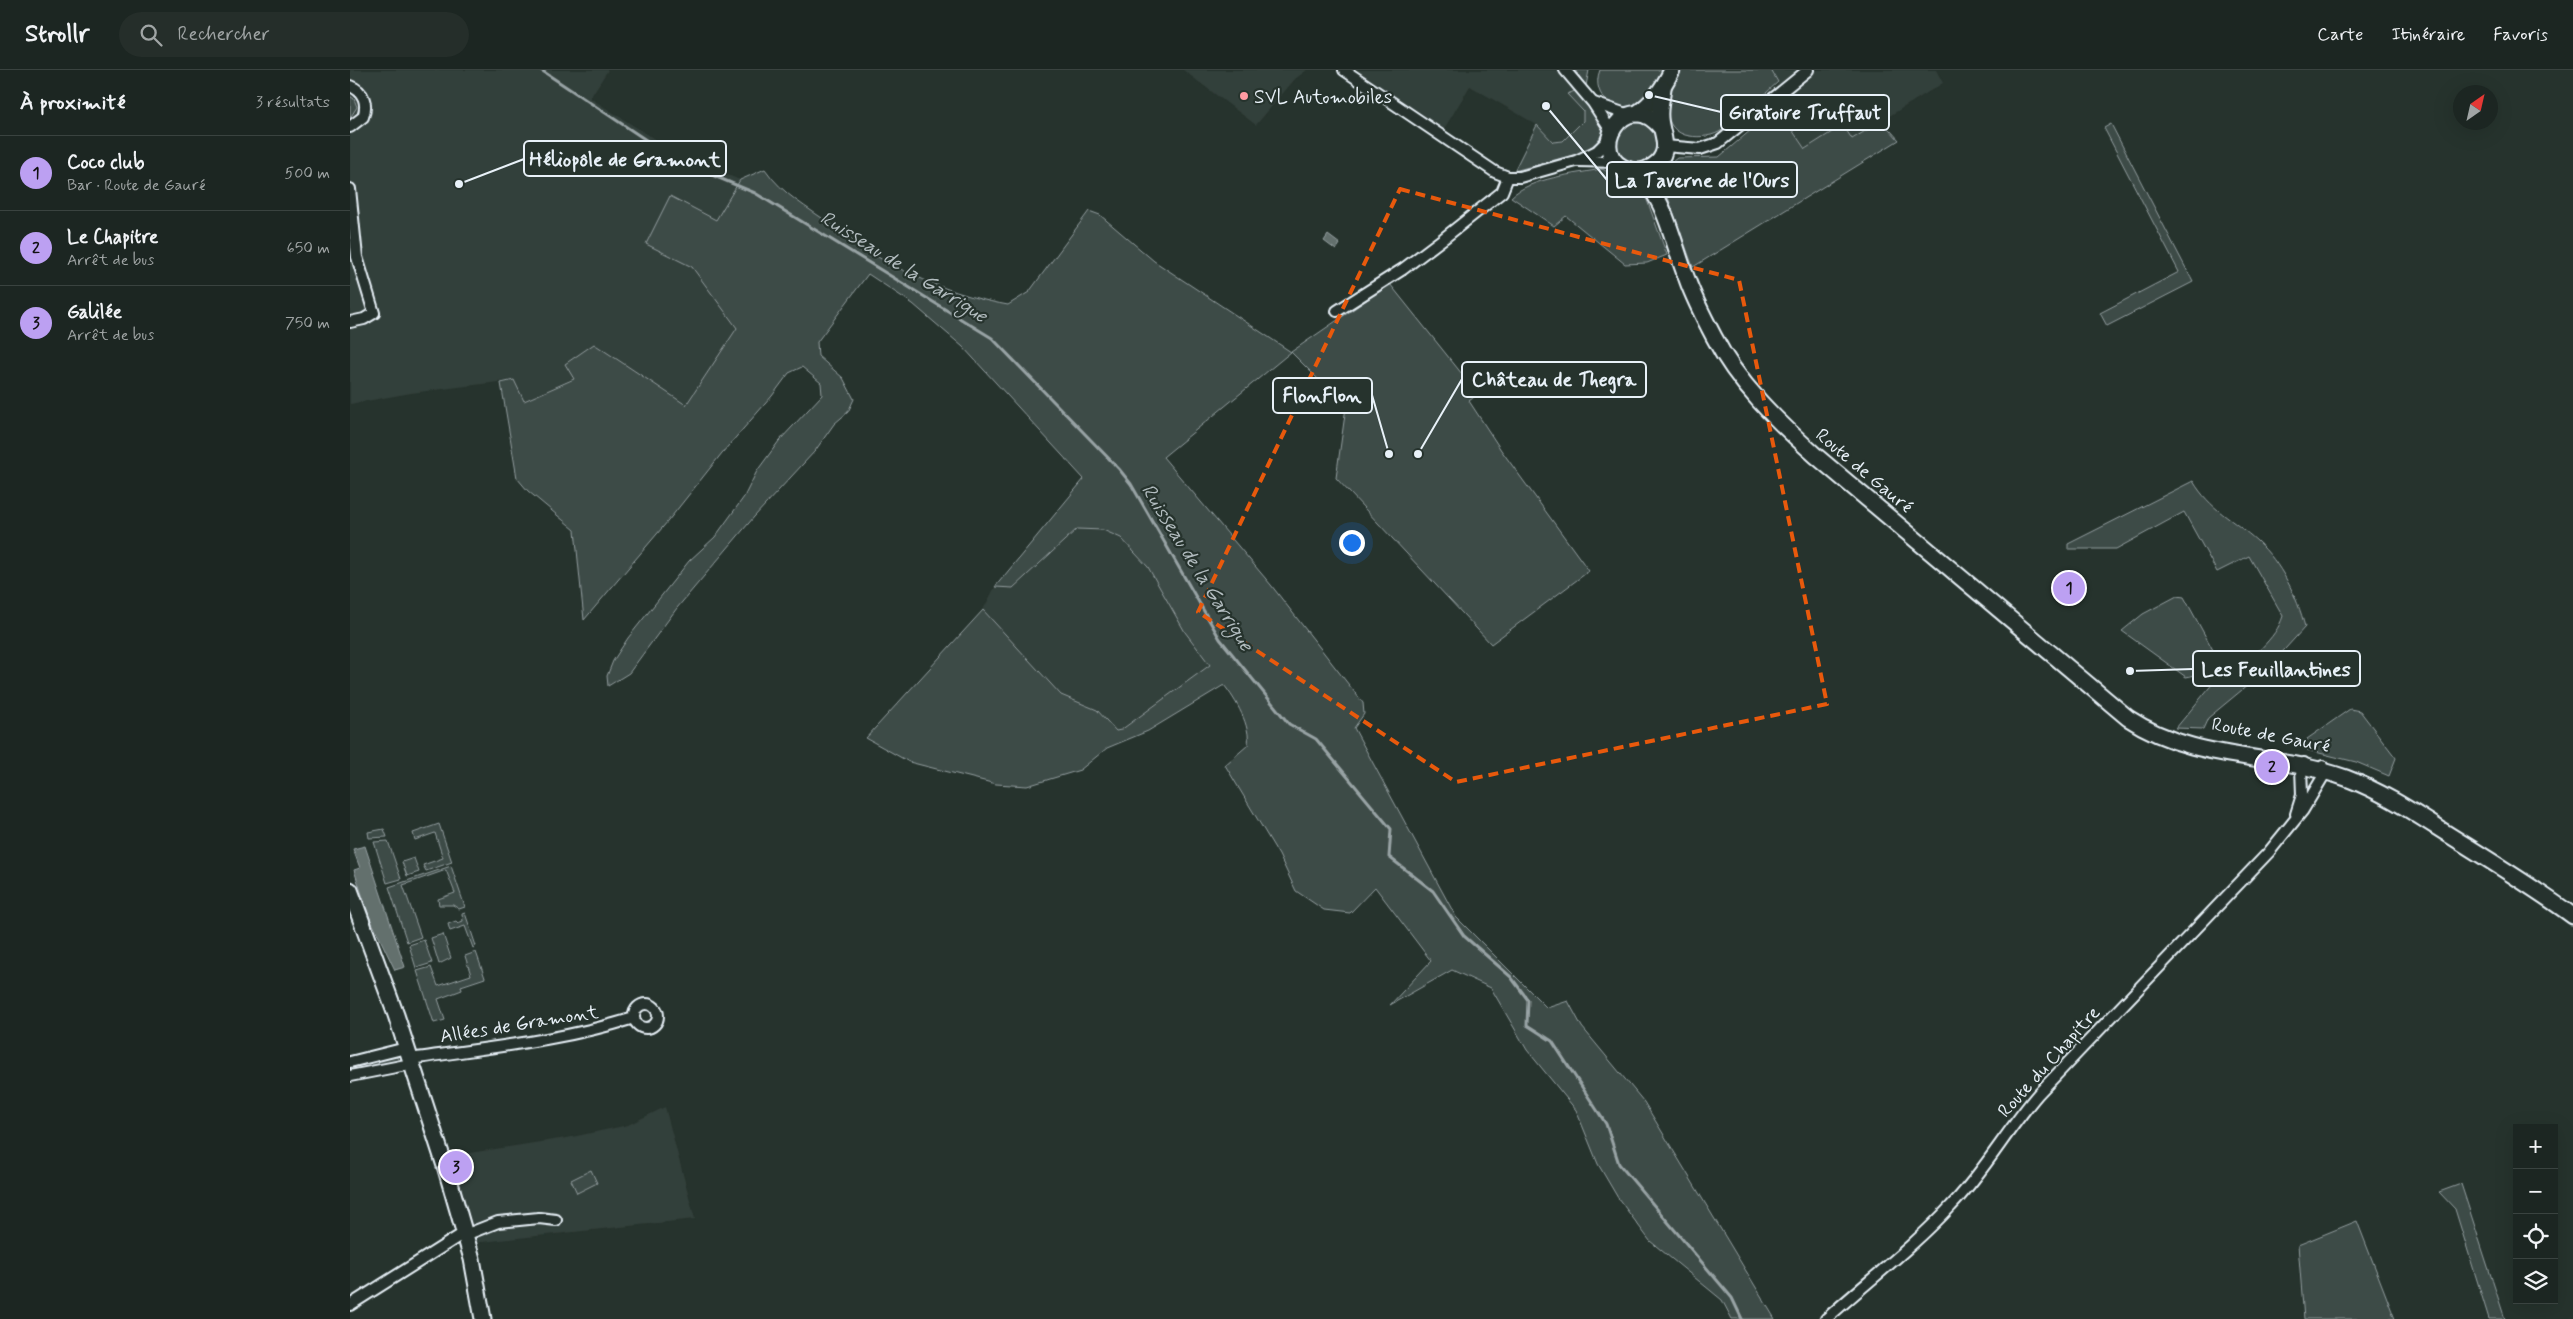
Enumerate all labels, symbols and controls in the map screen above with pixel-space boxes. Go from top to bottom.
search box [119,12,469,57]
text: Strollr [25,19,89,50]
icon: search [137,21,165,49]
text: Rechercher [177,22,270,47]
text: Carte [2317,23,2363,47]
text: Itinéraire [2391,23,2465,47]
text: Favoris [2493,23,2548,47]
place label: SVL Automobiles [1254,85,1392,110]
north arrow [2453,85,2498,130]
text: À proximité [20,89,126,117]
marker: SVL Automobiles [1238,90,1250,102]
text: 3 résultats [256,92,330,113]
callout: Giratoire Truffaut [1721,95,1889,130]
text: Giratoire Truffaut [1729,100,1882,127]
callout: Héliopôle de Gramont [524,141,726,176]
text: Héliopôle de Gramont [529,147,722,174]
text: Coco club [67,150,144,175]
callout: La Taverne de l'Ours [1607,162,1797,197]
text: 1 [32,163,40,184]
text: 500 m [285,163,330,184]
text: La Taverne de l'Ours [1615,168,1789,195]
text: Bar · Route de Gauré [67,175,205,196]
water label: Ruisseau de la Garrigue [813,205,993,332]
text: Le Chapitre [67,225,158,250]
text: 2 [32,238,40,259]
text: 650 m [287,238,330,259]
text: Arrêt de bus [67,250,154,271]
text: Galilée [67,300,122,325]
text: 3 [32,313,40,334]
text: 750 m [285,313,330,334]
text: Arrêt de bus [67,325,154,346]
callout: Château de Thegra [1462,362,1646,397]
text: Château de Thegra [1472,367,1637,394]
callout: FlonFlon [1273,378,1372,413]
text: FlonFlon [1282,383,1362,410]
street label: Route de Gauré [1810,423,1918,519]
water label: Ruisseau de la Garrigue [1133,479,1260,659]
your location [1339,530,1365,556]
pin: 1 [2053,569,2085,607]
callout: Les Feuillantines [2193,651,2360,686]
text: Les Feuillantines [2201,657,2351,684]
street label: Route de Gauré [2209,712,2332,759]
pin: 2 [2256,748,2288,786]
street label: Allées de Gramont [438,1000,600,1049]
street label: Route du Chapitre [1992,1001,2106,1123]
map controls [2513,1124,2558,1304]
button: + [2513,1124,2558,1169]
pin: 3 [440,1148,472,1186]
button: − [2513,1169,2558,1214]
button: locate [2513,1214,2558,1259]
button: layers [2513,1259,2558,1304]

